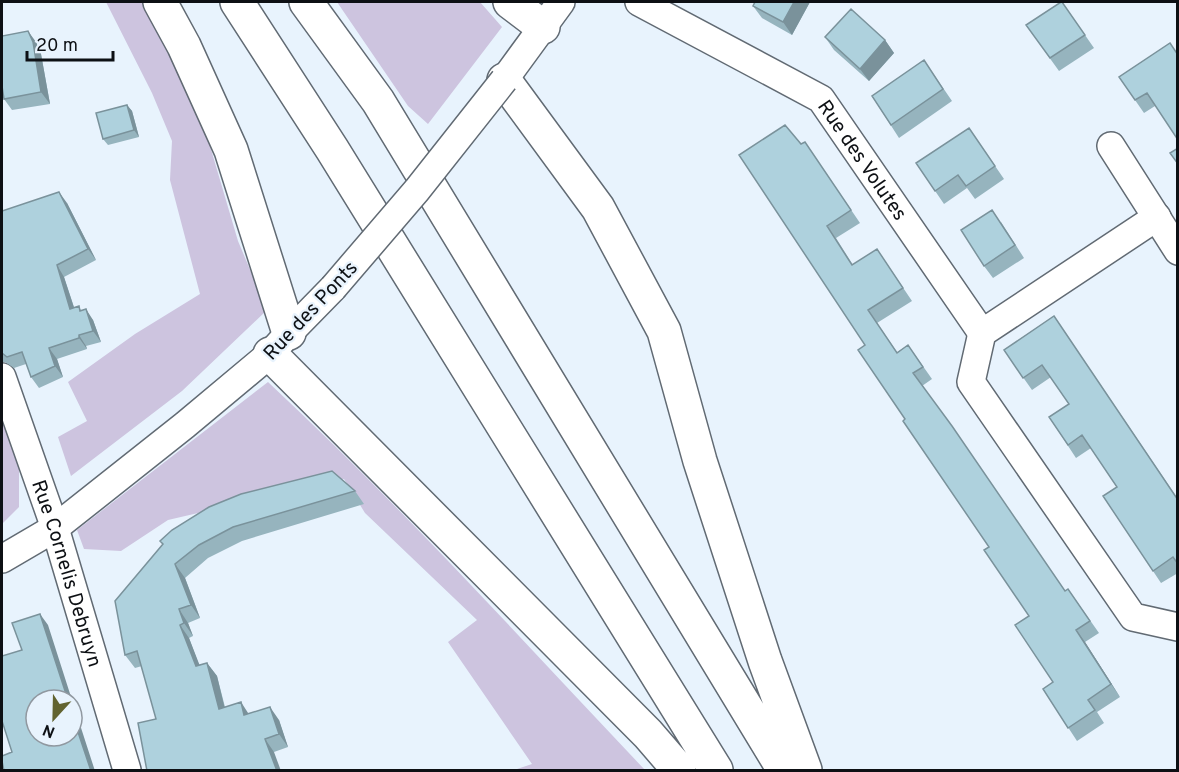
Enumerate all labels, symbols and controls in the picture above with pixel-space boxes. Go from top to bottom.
scale bar [27,24,112,62]
text: 20 m [36,35,78,58]
street label: Rue des Volutes [811,95,912,226]
street label: Rue des Ponts [259,256,364,367]
street label: Rue Cornelis Debruyn [24,477,107,671]
north arrow [24,688,84,748]
text: N [40,719,58,741]

